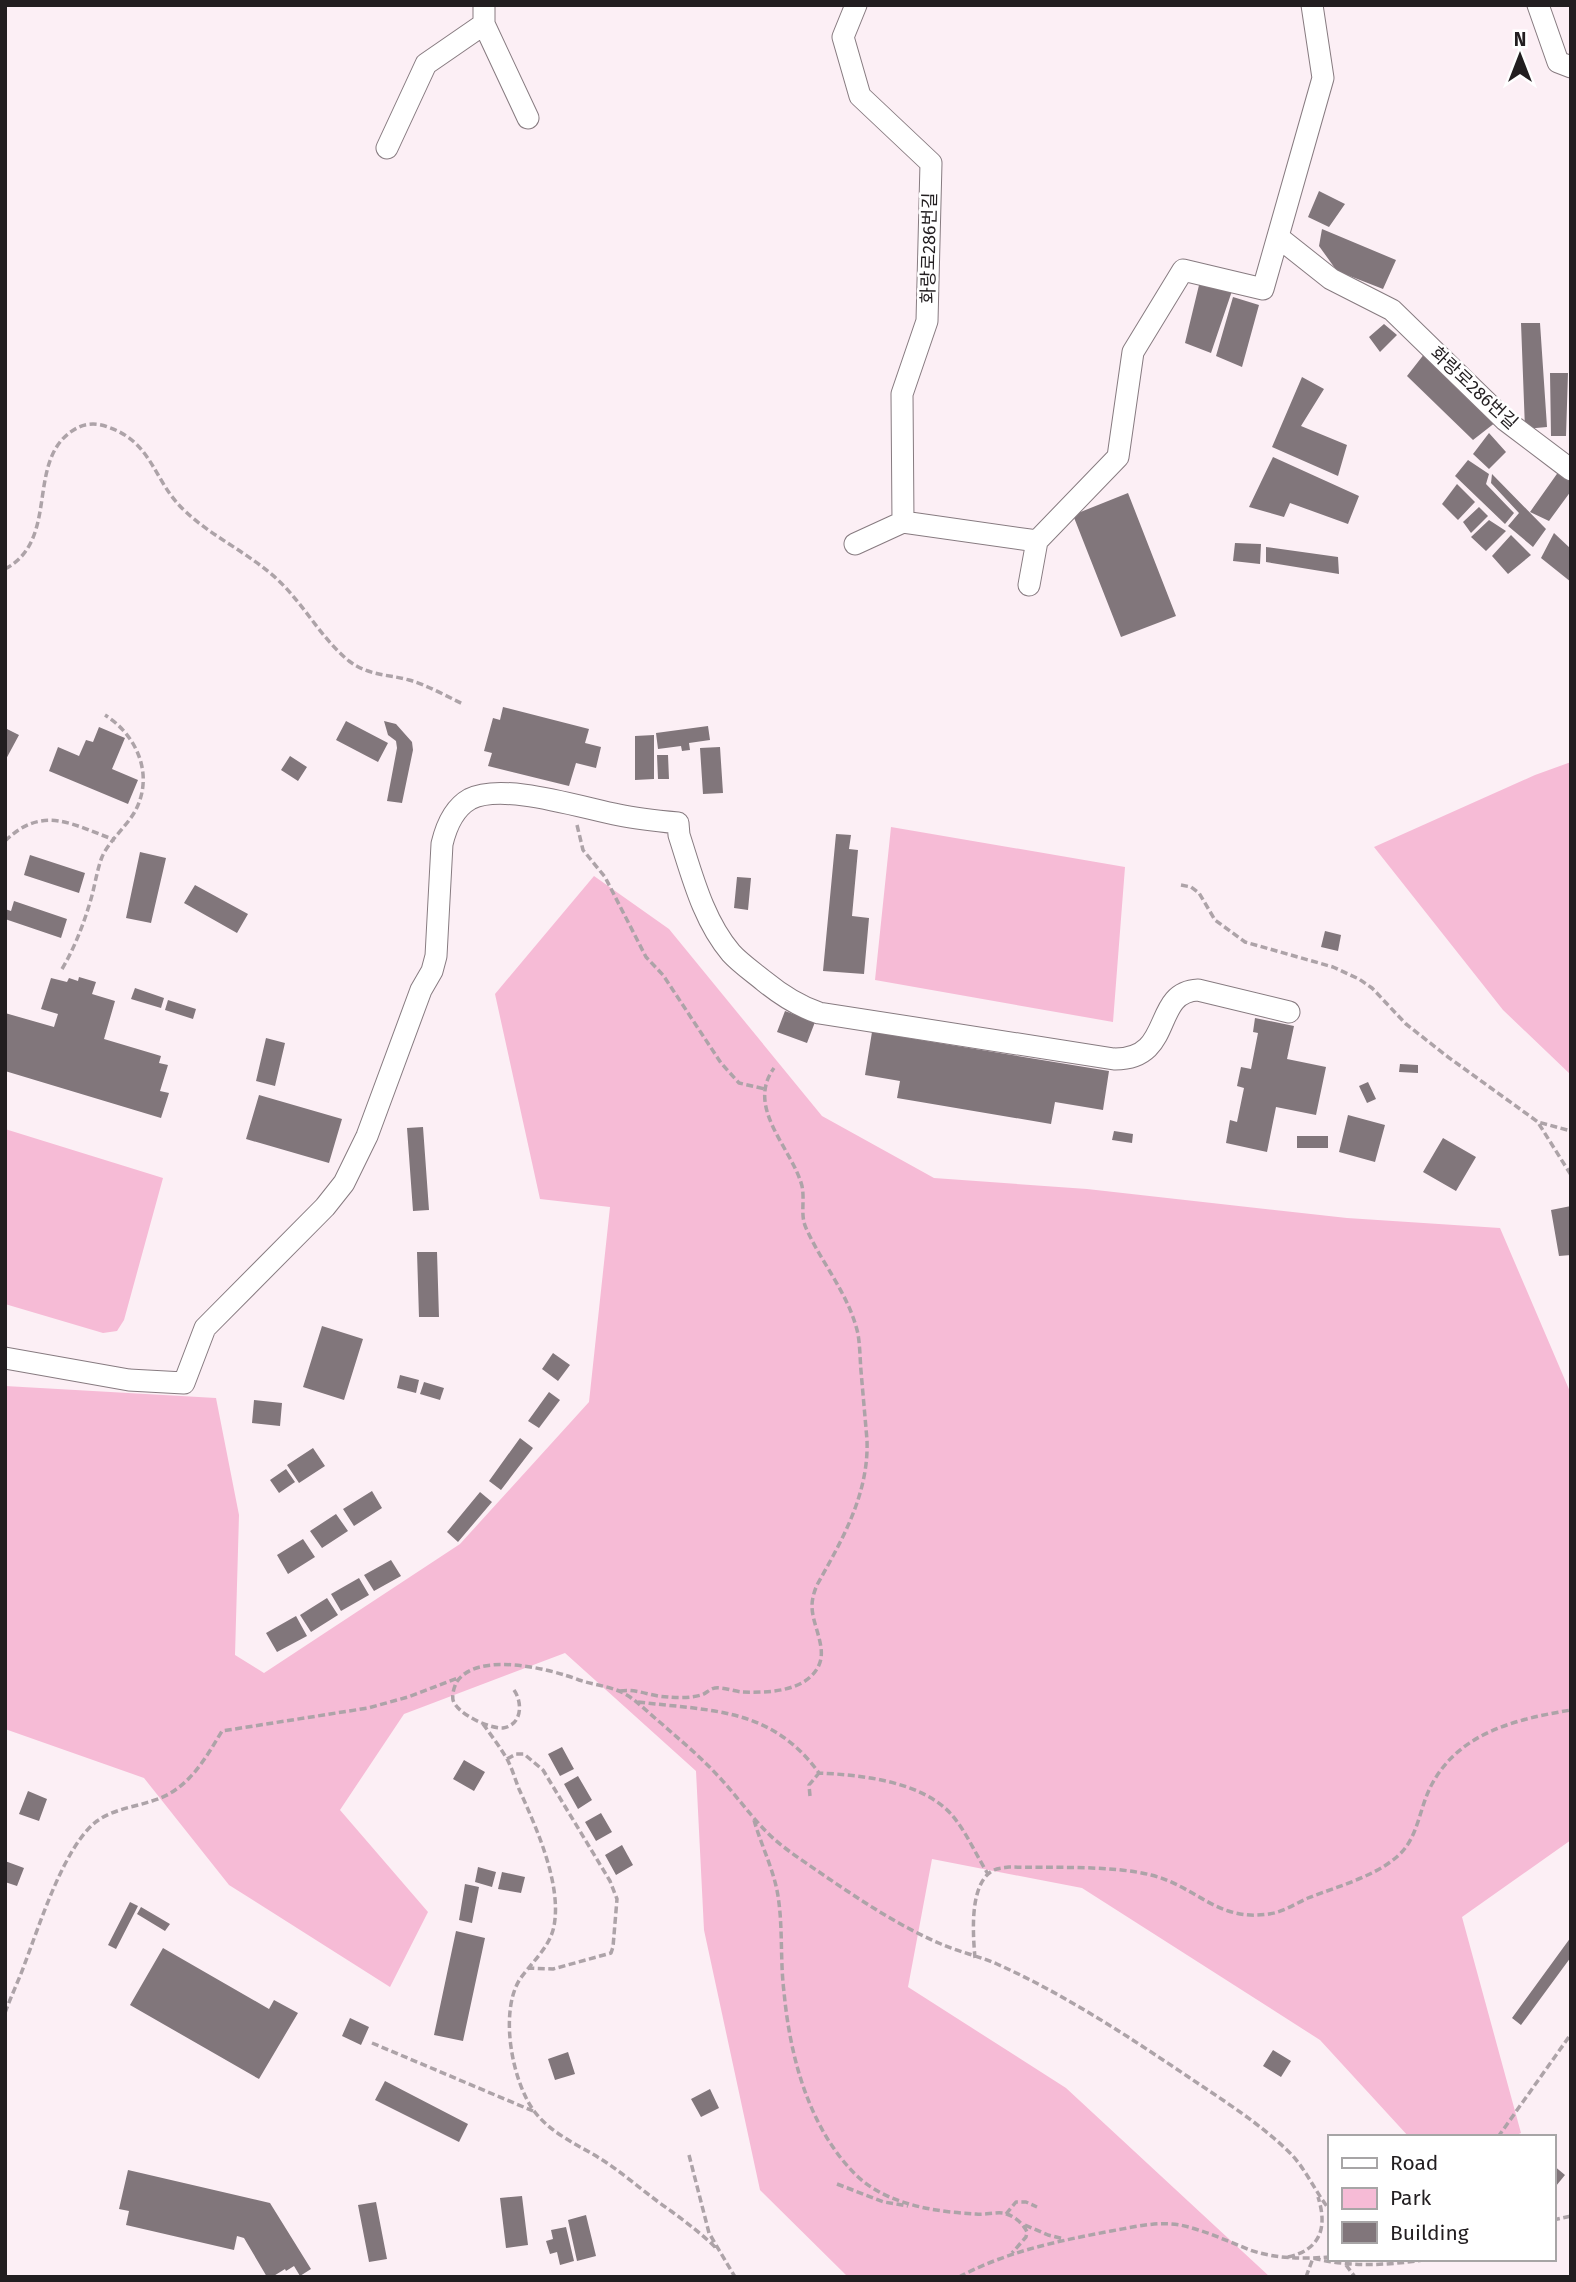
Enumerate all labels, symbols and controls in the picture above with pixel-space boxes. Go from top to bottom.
north arrow [1485,21,1555,91]
text: N [1514,28,1526,51]
street label: 화랑로286번길 [917,192,941,304]
street label: 화랑로286번길 [1426,342,1522,434]
legend [1328,2135,1555,2261]
text: Road [1390,2150,1438,2176]
text: Park [1390,2185,1432,2211]
text: Building [1390,2220,1469,2246]

